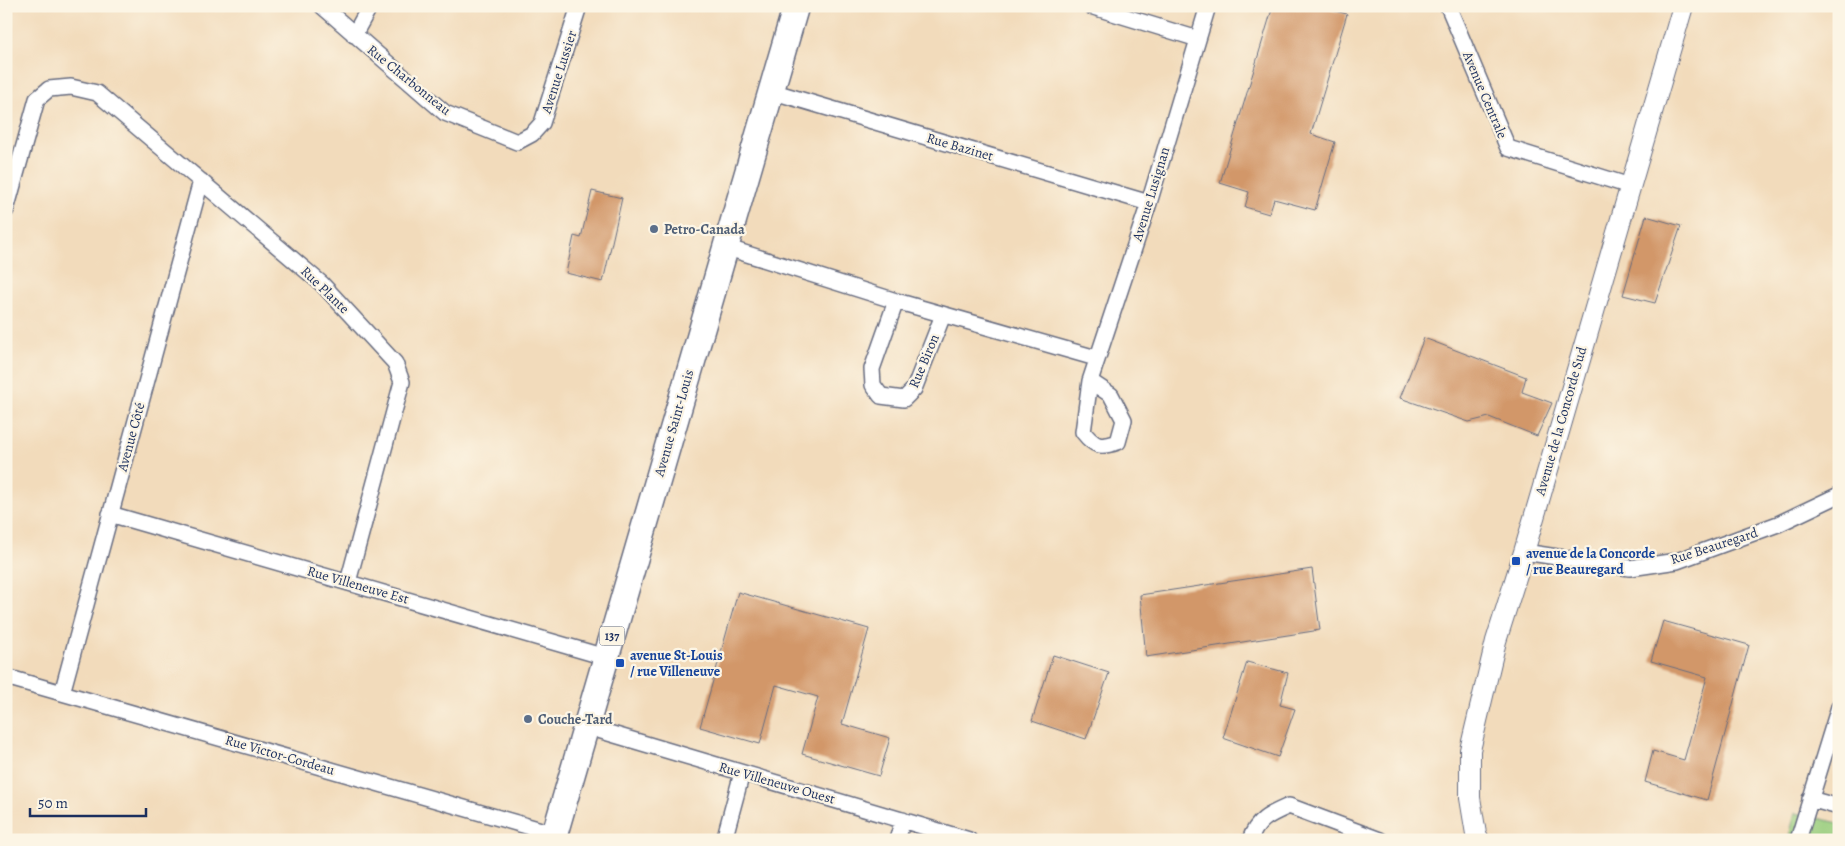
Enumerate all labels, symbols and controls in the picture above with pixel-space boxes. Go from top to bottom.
street label: Avenue Lussier [536,28,582,117]
street label: Rue Charbonneau [363,40,455,120]
street label: Avenue Centrale [1458,48,1512,141]
street label: Rue Bazinet [924,128,996,166]
street label: Avenue Lusignan [1127,144,1174,244]
place label: Petro-Canada [664,220,745,239]
marker: Petro-Canada [648,223,660,235]
street label: Rue Plante [296,262,354,318]
street label: Rue Biron [904,331,944,391]
street label: Avenue de la Concorde Sud [1530,344,1591,499]
street label: Avenue Saint-Louis [649,367,698,480]
street label: Avenue Côté [112,400,149,475]
street label: Rue Beauregard [1668,523,1761,569]
place label: avenue de la Concorde / rue Beauregard [1526,544,1656,579]
marker: avenue de la Concorde / rue Beauregard [1510,555,1522,567]
street label: Rue Villeneuve Est [305,561,411,609]
road number: 137 [600,626,624,646]
place label: avenue St-Louis / rue Villeneuve [630,646,723,681]
marker: avenue St-Louis / rue Villeneuve [614,657,626,669]
place label: Couche-Tard [538,710,613,729]
marker: Couche-Tard [522,713,534,725]
street label: Rue Victor-Cordeau [223,730,337,780]
street label: Rue Villeneuve Ouest [717,757,838,809]
scale bar [30,786,146,818]
text: 50 m [38,793,68,813]

